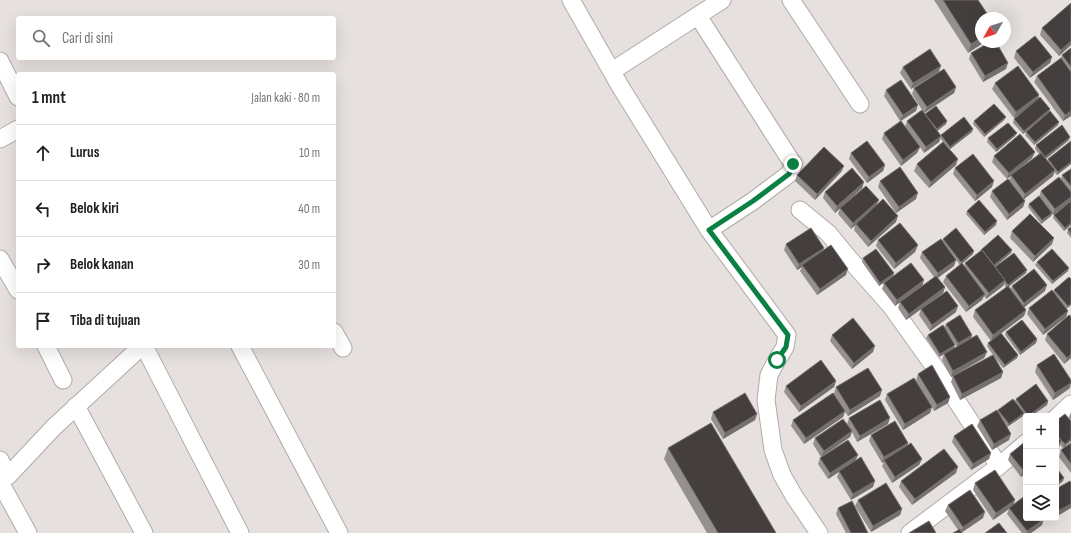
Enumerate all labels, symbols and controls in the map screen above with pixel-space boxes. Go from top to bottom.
north arrow [975,12,1011,48]
search box [16,16,336,60]
icon: search [30,27,52,49]
text: Cari di sini [62,29,113,48]
text: 1 mnt [32,88,66,108]
text: Jalan kaki · 80 m [251,90,320,106]
icon: ahead [32,142,54,164]
text: Lurus [70,143,99,162]
text: 10 m [299,145,320,161]
route end [784,155,802,173]
icon: left [32,198,54,220]
text: Belok kiri [70,199,119,218]
text: 40 m [298,201,320,217]
icon: right [32,254,54,276]
text: Belok kanan [70,255,134,274]
text: 30 m [298,257,320,273]
icon: arrive [32,310,54,332]
text: Tiba di tujuan [70,311,140,330]
route start [768,351,786,369]
map controls [1023,413,1059,521]
button: + [1023,413,1059,449]
button: − [1023,449,1059,485]
button: layers [1023,485,1059,521]

